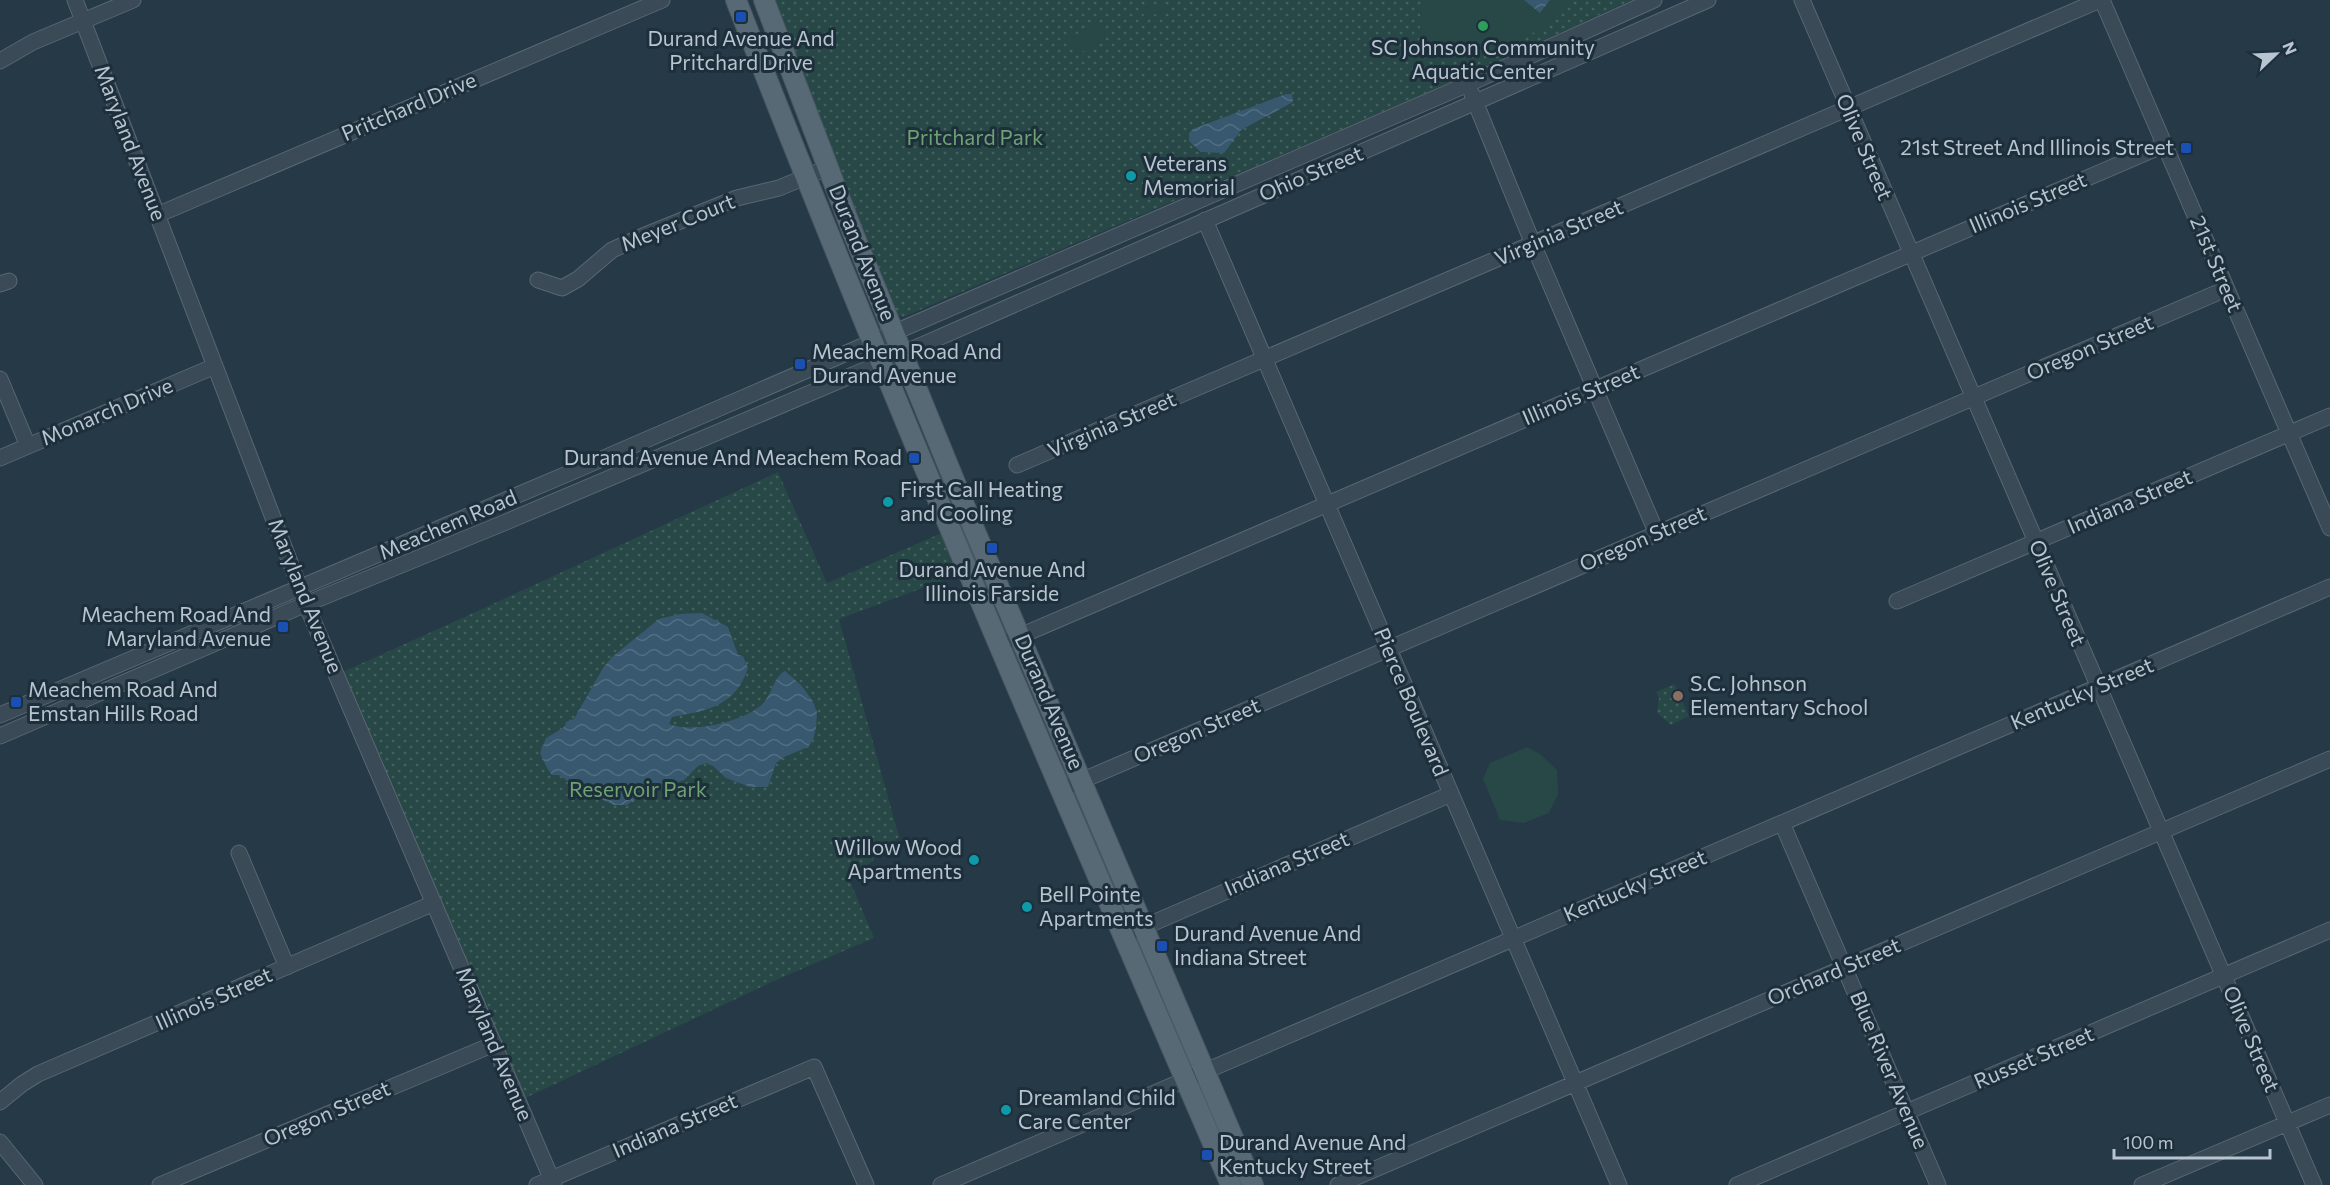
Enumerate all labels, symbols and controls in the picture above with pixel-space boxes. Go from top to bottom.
marker: Durand Avenue And Pritchard Drive [734,10,748,24]
marker: SC Johnson Community Aquatic Center [1476,19,1490,33]
north arrow [2246,24,2306,84]
place label: Durand Avenue And Pritchard Drive [647,25,835,74]
place label: SC Johnson Community Aquatic Center [1371,34,1595,83]
text: N [2279,39,2301,57]
street label: Maryland Avenue [90,61,173,224]
street label: Pritchard Drive [337,66,479,145]
street label: Olive Street [1832,90,1899,203]
park label: Pritchard Park [907,124,1043,149]
place label: 21st Street And Illinois Street [1900,134,2174,159]
street label: Ohio Street [1255,140,1366,206]
marker: 21st Street And Illinois Street [2179,141,2193,155]
place label: Veterans Memorial [1143,150,1235,199]
street label: Illinois Street [1965,166,2090,238]
marker: Veterans Memorial [1124,169,1138,183]
street label: Durand Avenue [825,181,902,324]
street label: Meyer Court [617,187,738,256]
street label: Virginia Street [1491,193,1626,270]
street label: 21st Street [2186,212,2249,315]
street label: Oregon Street [2022,309,2157,385]
place label: Meachem Road And Durand Avenue [812,338,1002,387]
marker: Meachem Road And Durand Avenue [793,357,807,371]
street label: Illinois Street [1518,358,1643,430]
street label: Monarch Drive [37,372,176,450]
street label: Virginia Street [1044,385,1179,462]
place label: Durand Avenue And Meachem Road [564,444,902,469]
marker: Durand Avenue And Meachem Road [907,451,921,465]
street label: Indiana Street [2063,463,2195,538]
place label: First Call Heating and Cooling [900,476,1063,525]
street label: Meachem Road [375,483,520,564]
marker: First Call Heating and Cooling [881,495,895,509]
street label: Oregon Street [1575,500,1710,576]
street label: Maryland Avenue [264,514,349,676]
street label: Olive Street [2025,536,2092,649]
marker: Durand Avenue And Illinois Farside [985,541,999,555]
place label: Durand Avenue And Illinois Farside [898,556,1086,605]
place label: Meachem Road And Maryland Avenue [81,601,271,650]
marker: Meachem Road And Maryland Avenue [276,620,290,634]
street label: Pierce Boulevard [1370,623,1455,779]
street label: Durand Avenue [1011,630,1090,773]
street label: Kentucky Street [2006,651,2157,734]
place label: S.C. Johnson Elementary School [1690,670,1868,719]
place label: Meachem Road And Emstan Hills Road [28,676,218,725]
marker: S.C. Johnson Elementary School [1671,689,1685,703]
street label: Oregon Street [1129,692,1264,768]
marker: Meachem Road And Emstan Hills Road [9,695,23,709]
park label: Reservoir Park [569,776,707,801]
street label: Indiana Street [1220,825,1352,900]
place label: Willow Wood Apartments [834,834,962,883]
street label: Kentucky Street [1559,843,1710,926]
marker: Willow Wood Apartments [967,853,981,867]
place label: Bell Pointe Apartments [1039,881,1154,930]
marker: Bell Pointe Apartments [1020,900,1034,914]
place label: Durand Avenue And Indiana Street [1174,920,1361,969]
street label: Orchard Street [1763,931,1904,1010]
marker: Durand Avenue And Indiana Street [1155,939,1169,953]
street label: Illinois Street [151,961,276,1034]
street label: Maryland Avenue [452,963,539,1124]
street label: Olive Street [2219,982,2286,1095]
street label: Blue River Avenue [1846,987,1935,1152]
street label: Russet Street [1970,1020,2097,1093]
street label: Oregon Street [259,1075,394,1151]
place label: Dreamland Child Care Center [1018,1084,1176,1133]
street label: Indiana Street [608,1087,740,1162]
marker: Dreamland Child Care Center [999,1103,1013,1117]
scale bar [2114,1122,2270,1160]
place label: Durand Avenue And Kentucky Street [1219,1129,1406,1178]
text: 100 m [2123,1131,2173,1153]
marker: Durand Avenue And Kentucky Street [1200,1148,1214,1162]

